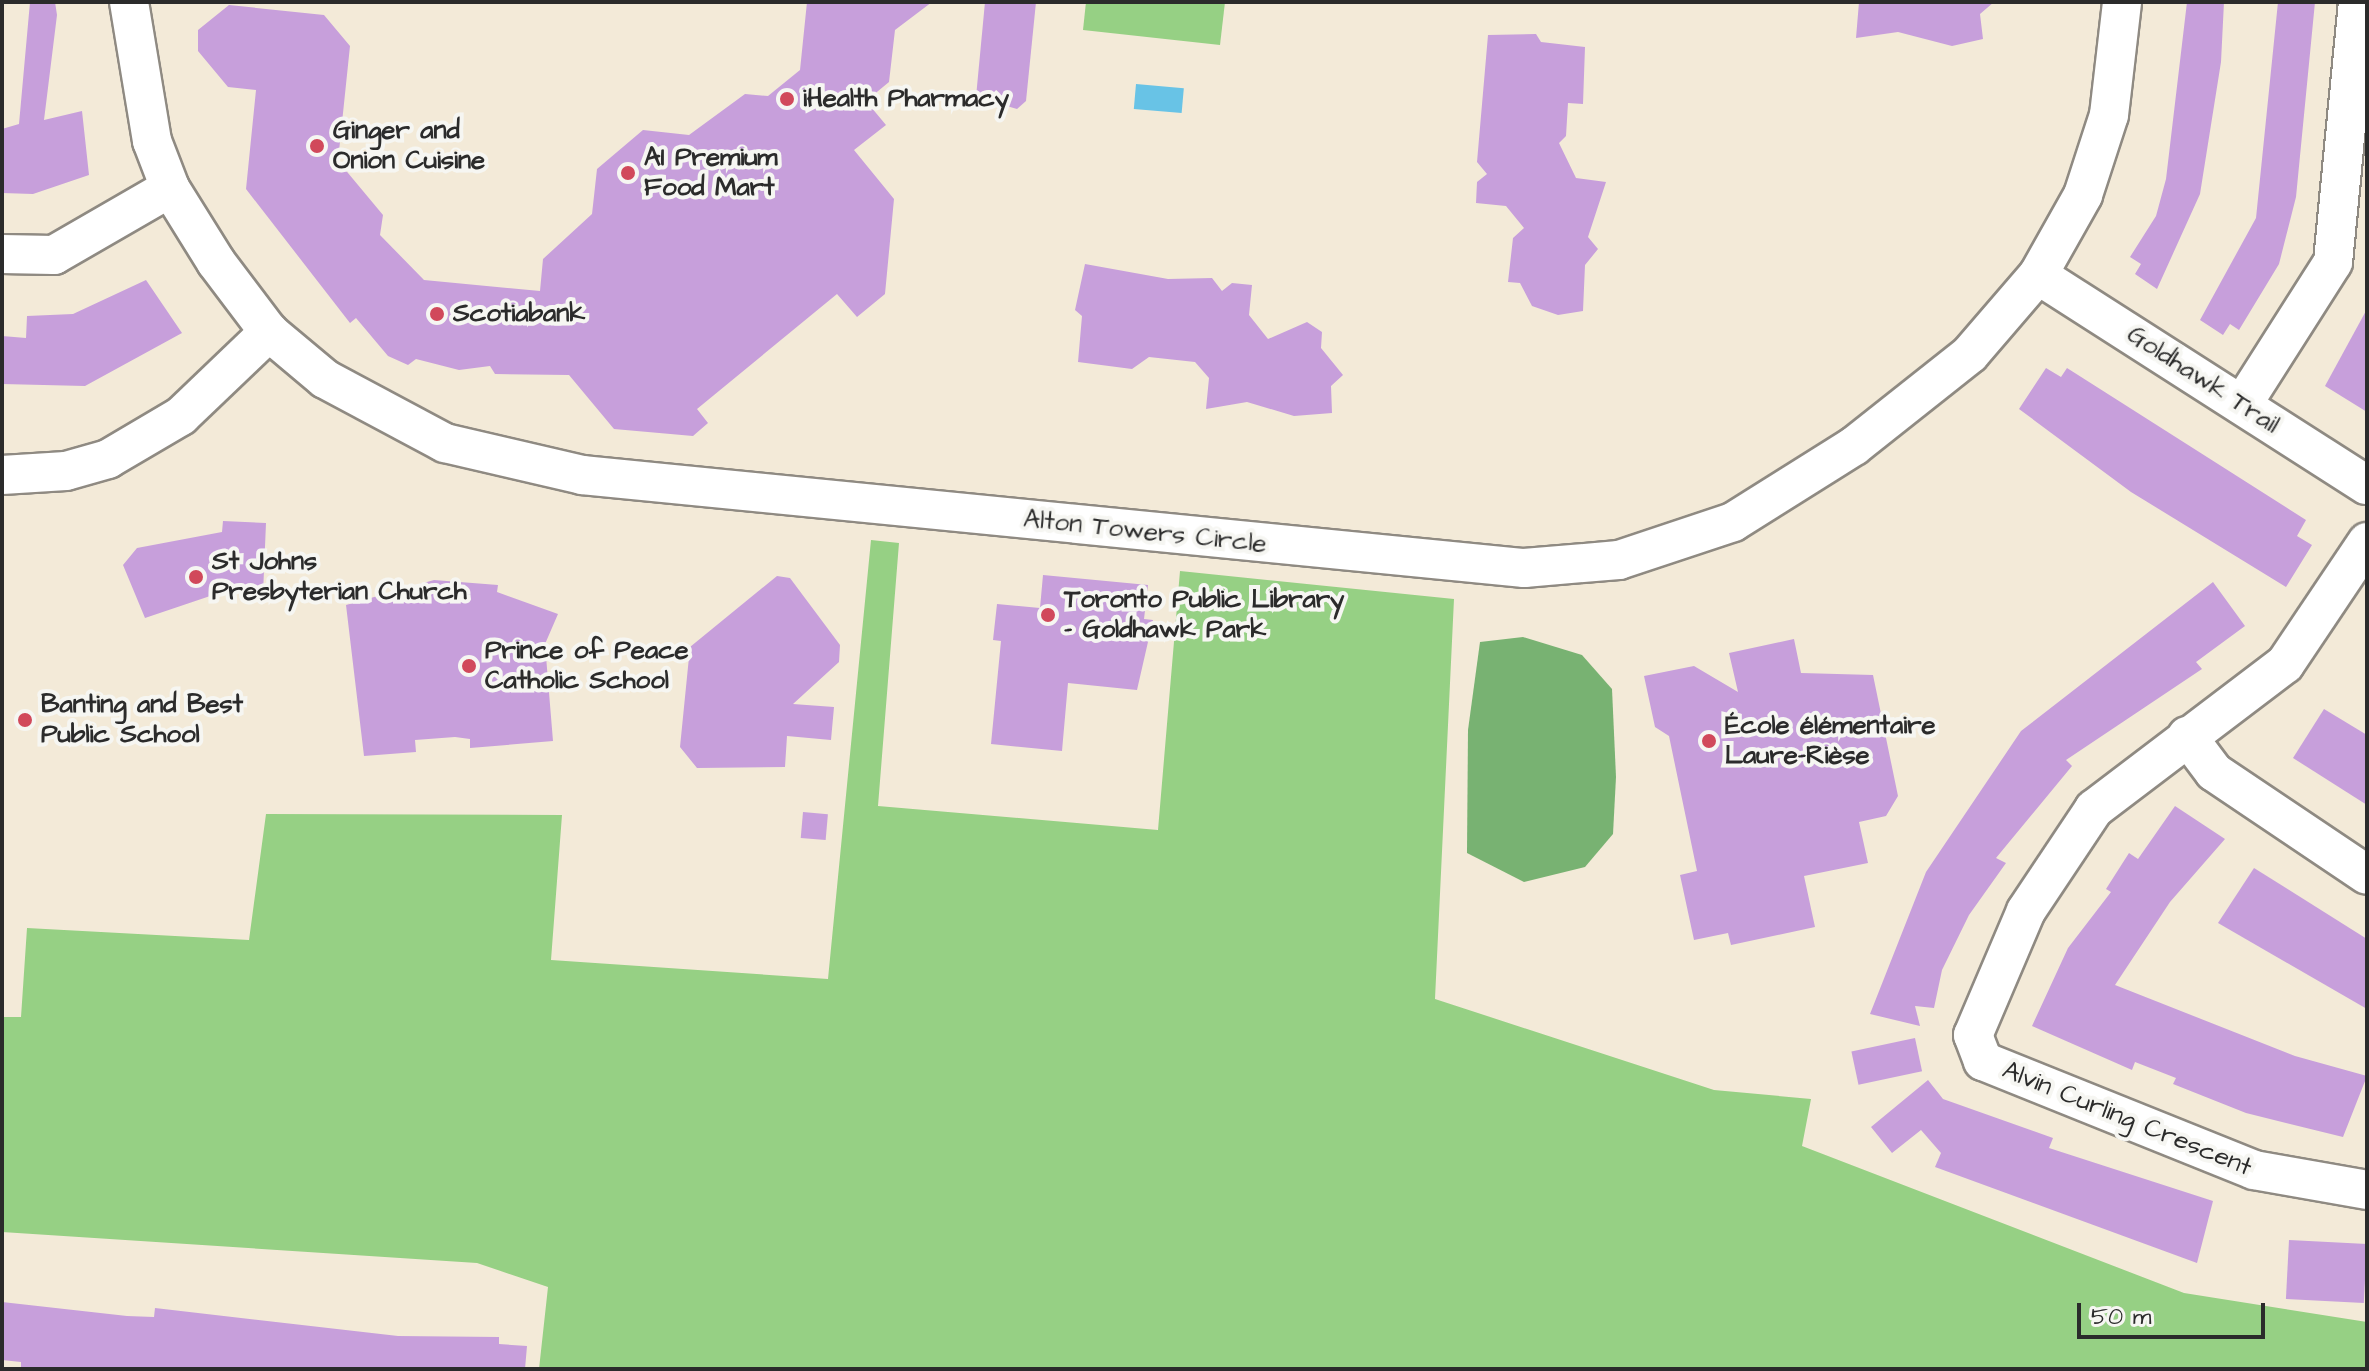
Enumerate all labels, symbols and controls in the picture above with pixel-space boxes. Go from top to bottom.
place label: iHealth Pharmacy [803,83,1009,115]
marker: iHealth Pharmacy [778,90,796,108]
place label: Ginger and Onion Cuisine [333,115,485,176]
marker: Ginger and Onion Cuisine [308,137,326,155]
place label: AI Premium Food Mart [644,142,778,204]
marker: AI Premium Food Mart [619,164,637,182]
place label: Scotiabank [453,298,585,330]
marker: Scotiabank [428,305,446,323]
street label: Goldhawk Trail [2121,319,2285,441]
street label: Alton Towers Circle [1022,504,1268,560]
place label: St Johns Presbyterian Church [212,546,467,608]
marker: St Johns Presbyterian Church [187,568,205,586]
place label: Toronto Public Library - Goldhawk Park [1064,584,1344,646]
marker: Toronto Public Library - Goldhawk Park [1039,606,1057,624]
place label: Prince of Peace Catholic School [485,635,689,696]
marker: Prince of Peace Catholic School [460,657,478,675]
place label: Banting and Best Public School [41,689,243,750]
place label: École élémentaire Laure-Rièse [1725,710,1936,772]
marker: Banting and Best Public School [16,711,34,729]
marker: École élémentaire Laure-Rièse [1700,732,1718,750]
street label: Alvin Curling Crescent [1998,1055,2256,1183]
scale bar [2081,1287,2269,1337]
text: 50 m [2091,1300,2151,1334]

